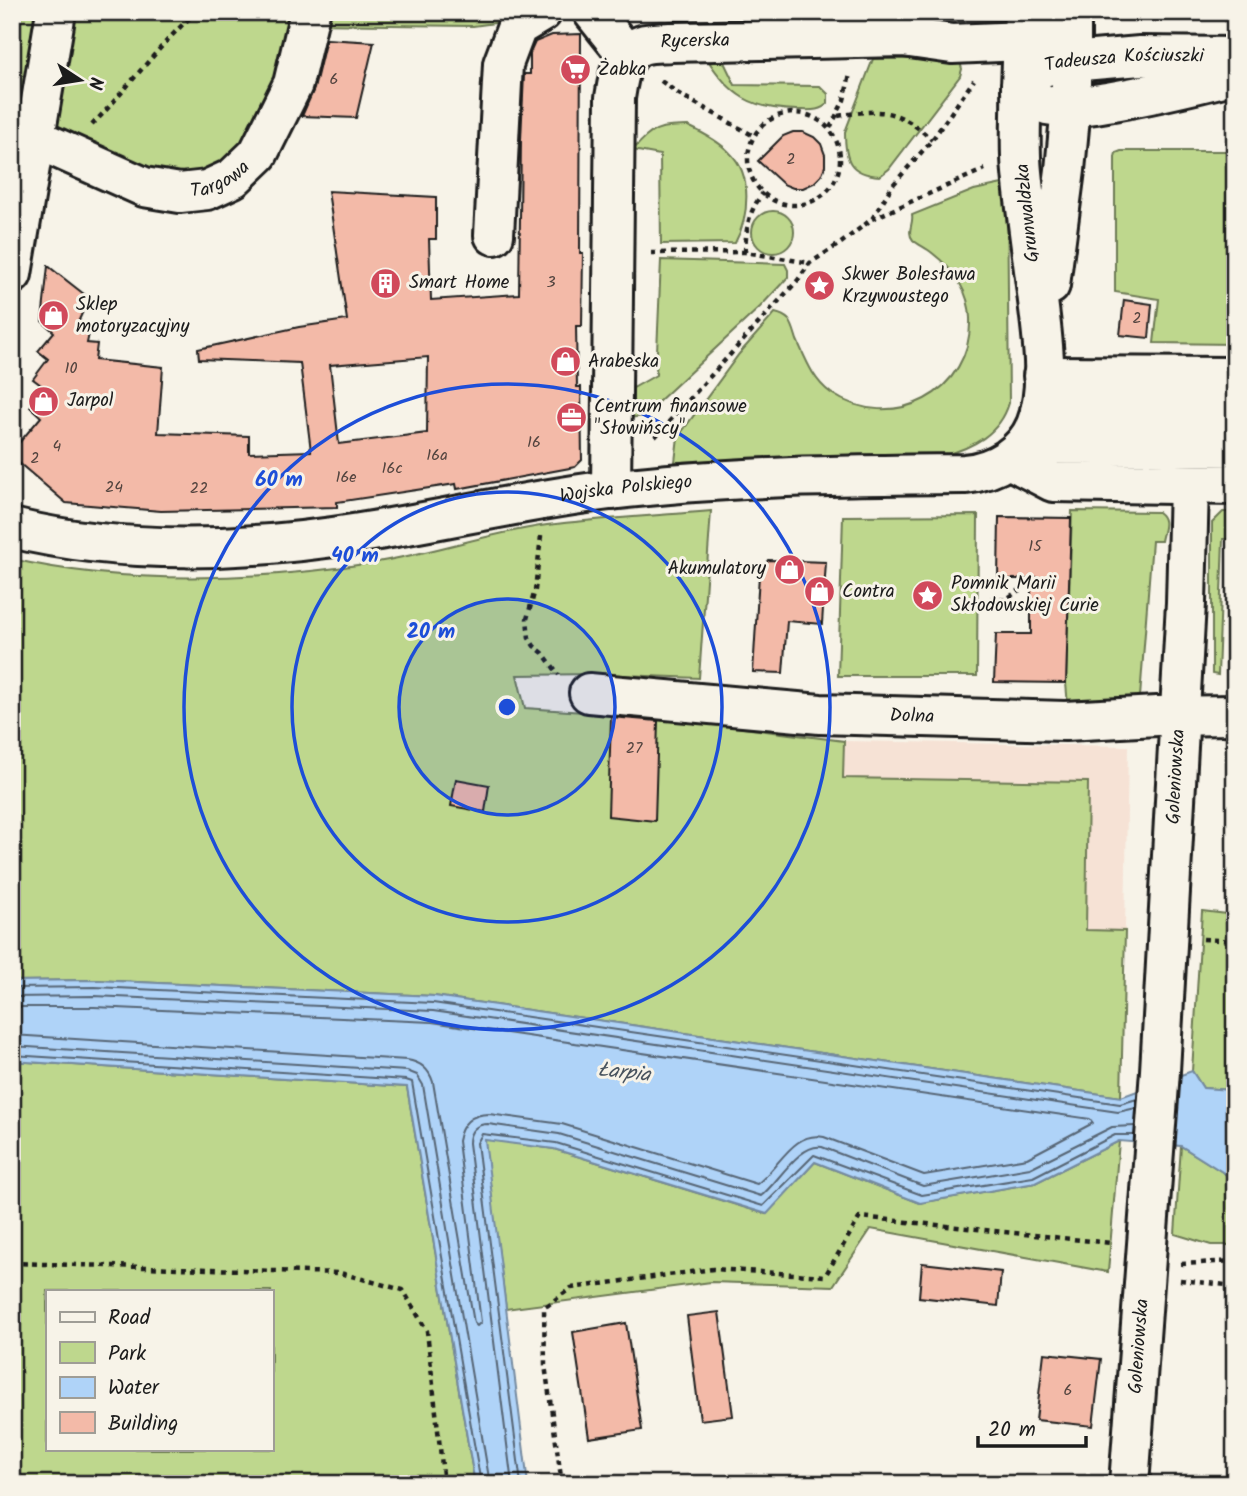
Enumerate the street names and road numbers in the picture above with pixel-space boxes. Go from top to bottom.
street label: Rycerska [660,26,730,58]
street label: Tadeusza Kościuszki [1041,41,1205,81]
street label: Targowa [189,154,257,207]
street label: Grunwaldzka [1008,162,1048,264]
street label: Wojska Polskiego [558,467,693,512]
street label: Dolna [889,701,935,732]
street label: Goleniowska [1159,728,1194,825]
street label: Goleniowska [1121,1298,1158,1395]

